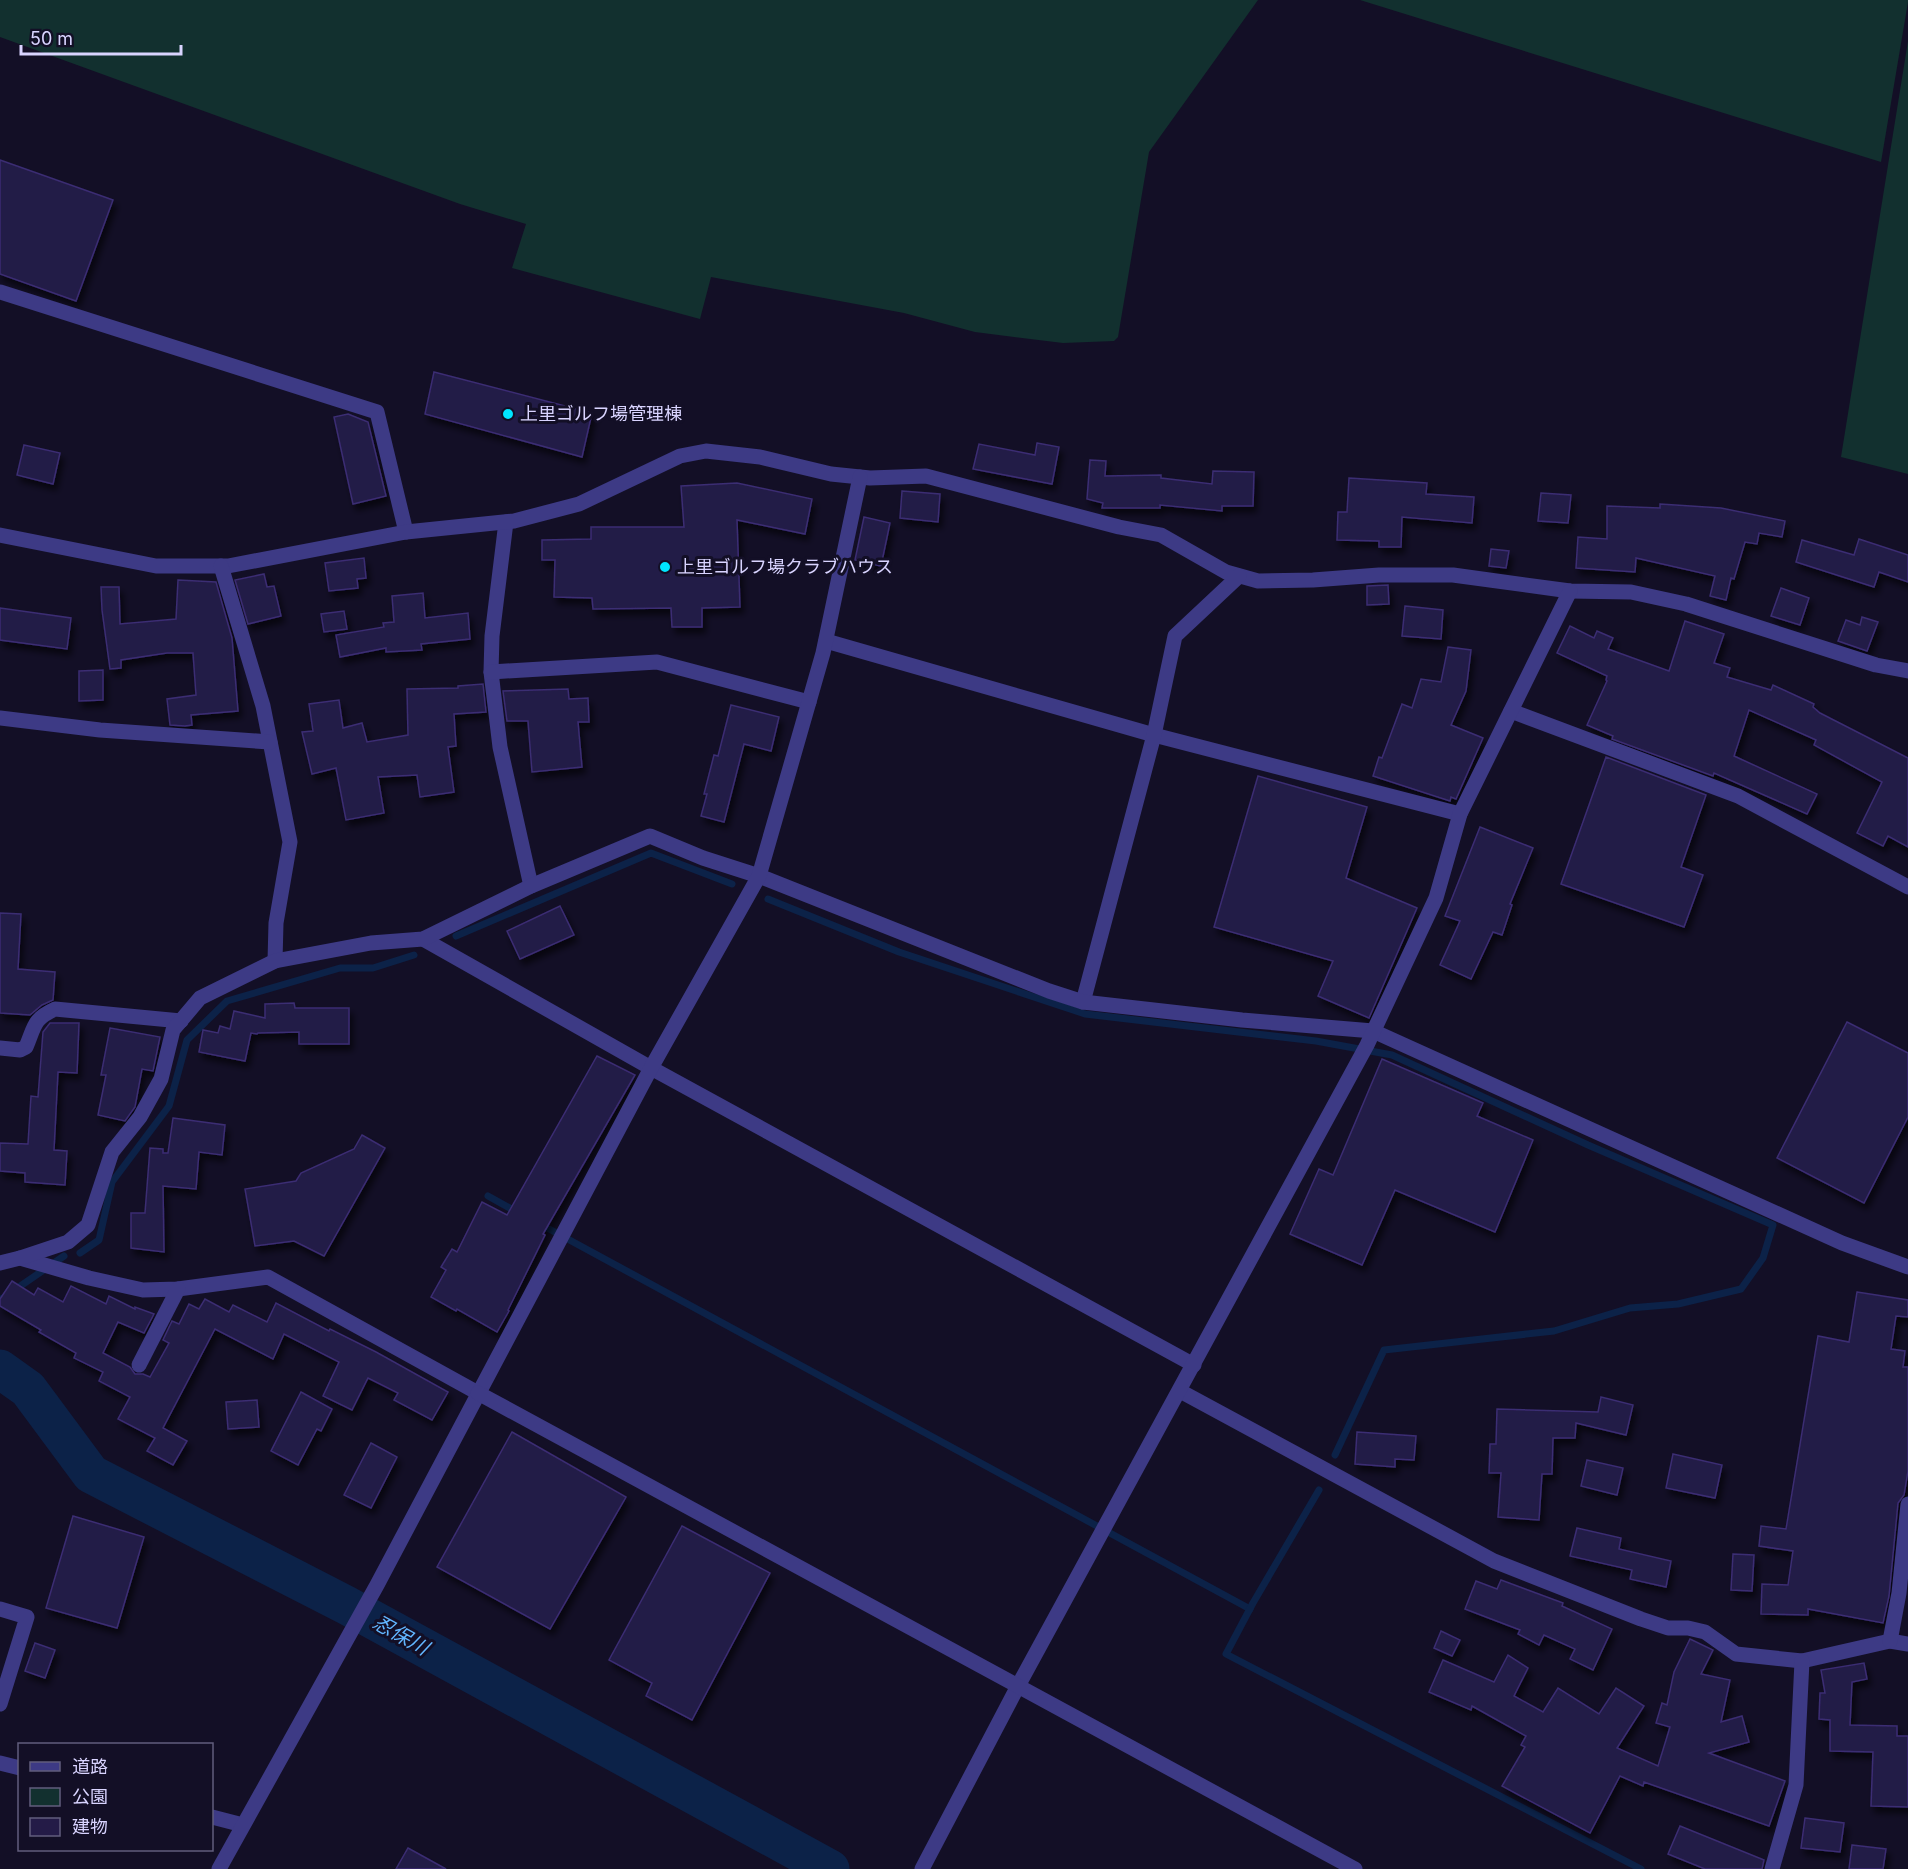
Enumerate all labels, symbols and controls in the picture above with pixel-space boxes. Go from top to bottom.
scale bar [21,18,182,56]
text: 50 m [30,28,73,49]
place label: 上里ゴルフ場管理棟 [520,403,682,424]
marker: 上里ゴルフ場管理棟 [501,407,515,421]
place label: 上里ゴルフ場クラブハウス [677,556,893,577]
marker: 上里ゴルフ場クラブハウス [658,560,672,574]
water label: 忍保川 [369,1610,435,1661]
legend [18,1743,213,1851]
text: 道路 [72,1756,108,1777]
text: 公園 [72,1786,108,1807]
text: 建物 [72,1816,108,1837]

